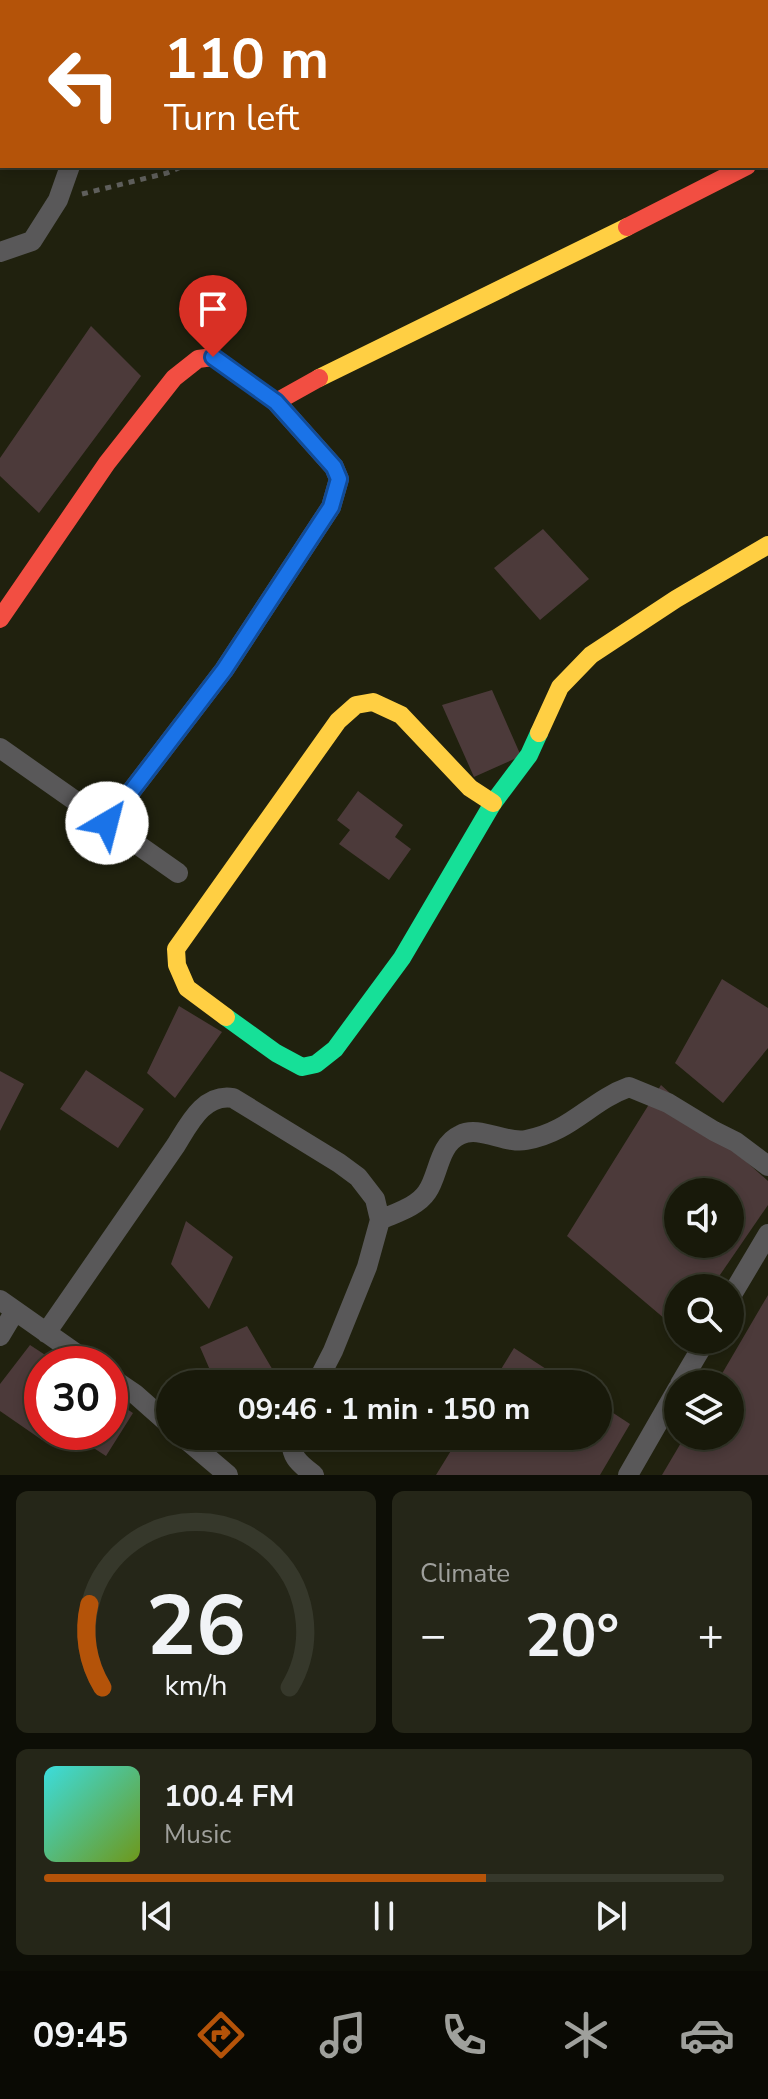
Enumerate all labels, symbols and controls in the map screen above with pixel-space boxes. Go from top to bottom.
text: 110 m [164,21,329,98]
icon: left [32,32,136,136]
text: Turn left [164,94,299,143]
pin [179,275,247,357]
icon: arrive [191,287,235,331]
position arrow [65,781,149,865]
map controls [664,1178,744,1450]
button: sound [664,1178,744,1258]
button: search [664,1274,744,1354]
speed limit sign: 30 [24,1346,128,1450]
button: layers [664,1370,744,1450]
text: 09:46 · 1 min · 150 m [238,1389,530,1430]
text: Climate [420,1556,510,1591]
text: 26 [146,1570,246,1683]
text: 20° [525,1595,619,1677]
text: − [420,1606,446,1666]
text: + [698,1606,724,1666]
text: km/h [165,1666,227,1705]
text: 100.4 FM [164,1776,294,1817]
text: Music [164,1817,231,1852]
icon: previous [135,1894,179,1938]
icon: pause [362,1894,406,1938]
icon: next [589,1894,633,1938]
icon: directions [193,2007,249,2063]
icon: music [315,2007,371,2063]
icon: phone [436,2007,492,2063]
icon: climate [558,2007,614,2063]
icon: car [679,2007,735,2063]
text: 09:45 [33,2011,128,2060]

